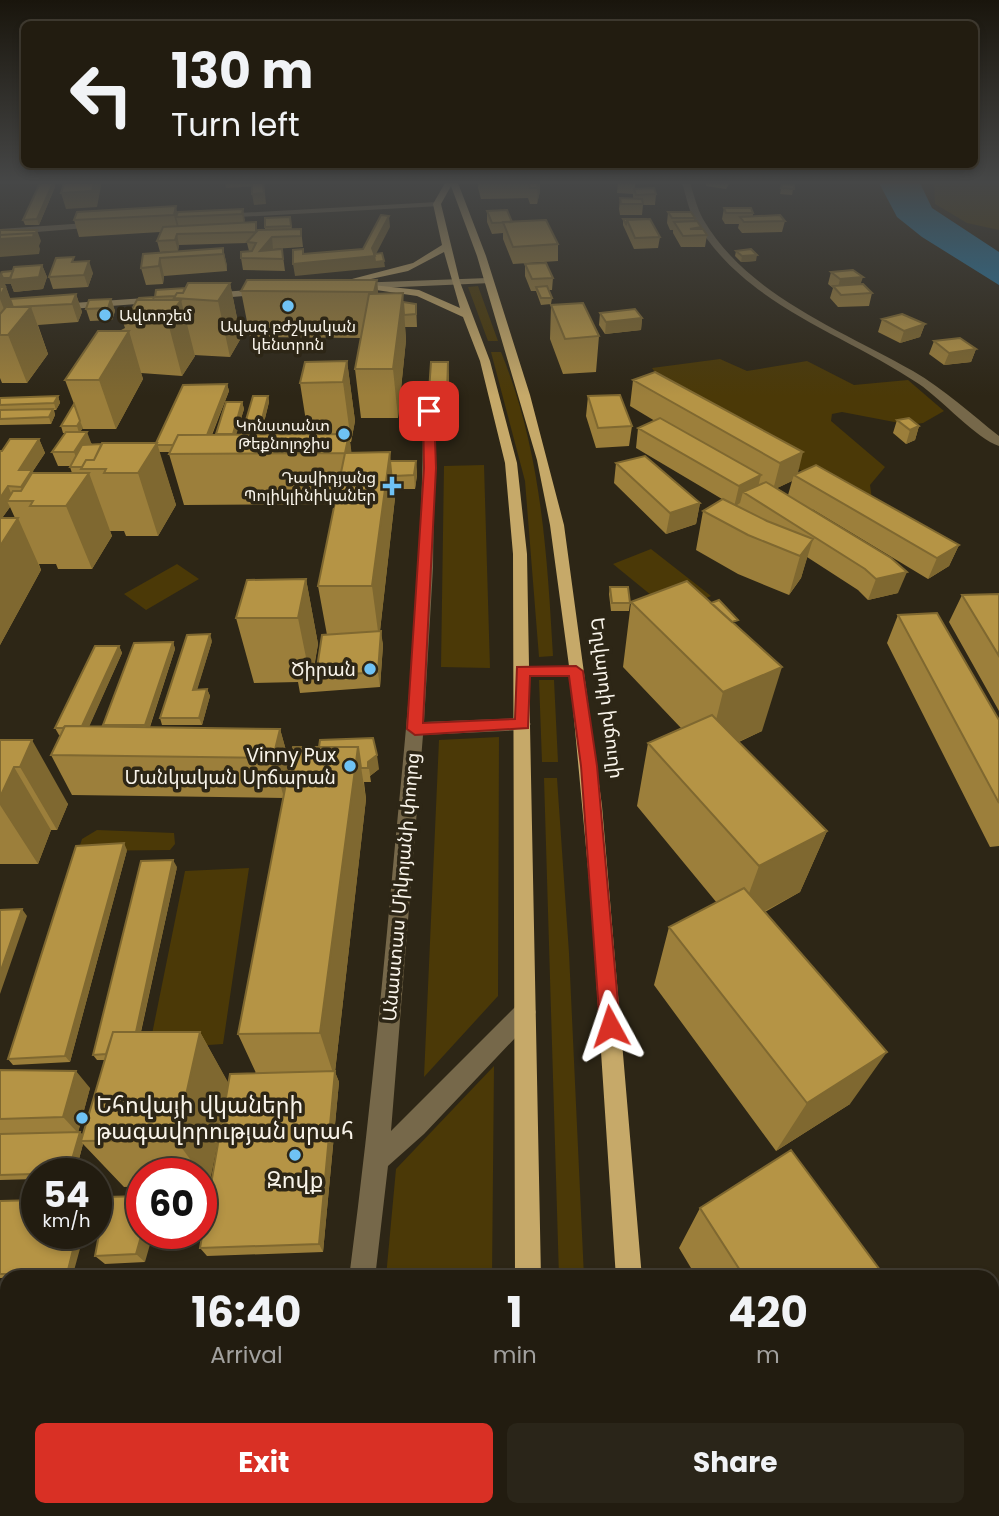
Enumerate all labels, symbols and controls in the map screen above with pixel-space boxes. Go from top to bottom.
text: 130 m [171,37,313,105]
icon: left [56,49,147,140]
text: Turn left [171,102,300,147]
marker: Ավագ բժշկական կենտրոն [280,298,296,314]
place label: Ավտոշեմ [119,304,192,327]
marker: Ավտոշեմ [97,307,113,323]
place label: Ավագ բժշկական կենտրոն [220,315,356,356]
pin [399,381,459,441]
icon: arrive [410,392,448,430]
place label: Կոնստանտ Թեքնոլոջիս [236,414,330,455]
marker: Կոնստանտ Թեքնոլոջիս [336,426,352,442]
place label: Դավիդյանց Պոլիկլինիկաներ [244,466,376,507]
marker: Դավիդյանց Պոլիկլինիկաներ [382,476,402,496]
street label: Եղվարդի խճուղի [584,616,630,780]
place label: Ծիրան [291,656,356,683]
marker: Ծիրան [362,661,378,677]
place label: Vinny Pux Մանկական Սրճարան [125,742,336,791]
street label: Անաստաս Միկոյանի փողոց [376,751,426,1023]
marker: Vinny Pux Մանկական Սրճարան [342,758,358,774]
position arrow [573,989,647,1063]
place label: Եհովայի վկաների թագավորության սրահ [96,1089,354,1147]
marker: Եհովայի վկաների թագավորության սրահ [74,1110,90,1126]
marker: Զովք [287,1147,303,1163]
speed limit sign: 60 [126,1158,217,1249]
place label: Զովք [266,1164,324,1196]
text: 54 [43,1170,90,1219]
text: km/h [43,1208,90,1233]
text: 16:40 [191,1283,302,1342]
text: 1 [507,1283,523,1342]
text: 420 [728,1283,808,1342]
text: Arrival [210,1339,283,1371]
text: min [493,1339,537,1371]
text: m [756,1339,780,1371]
button: Exit [35,1423,493,1503]
button: Share [507,1423,964,1503]

